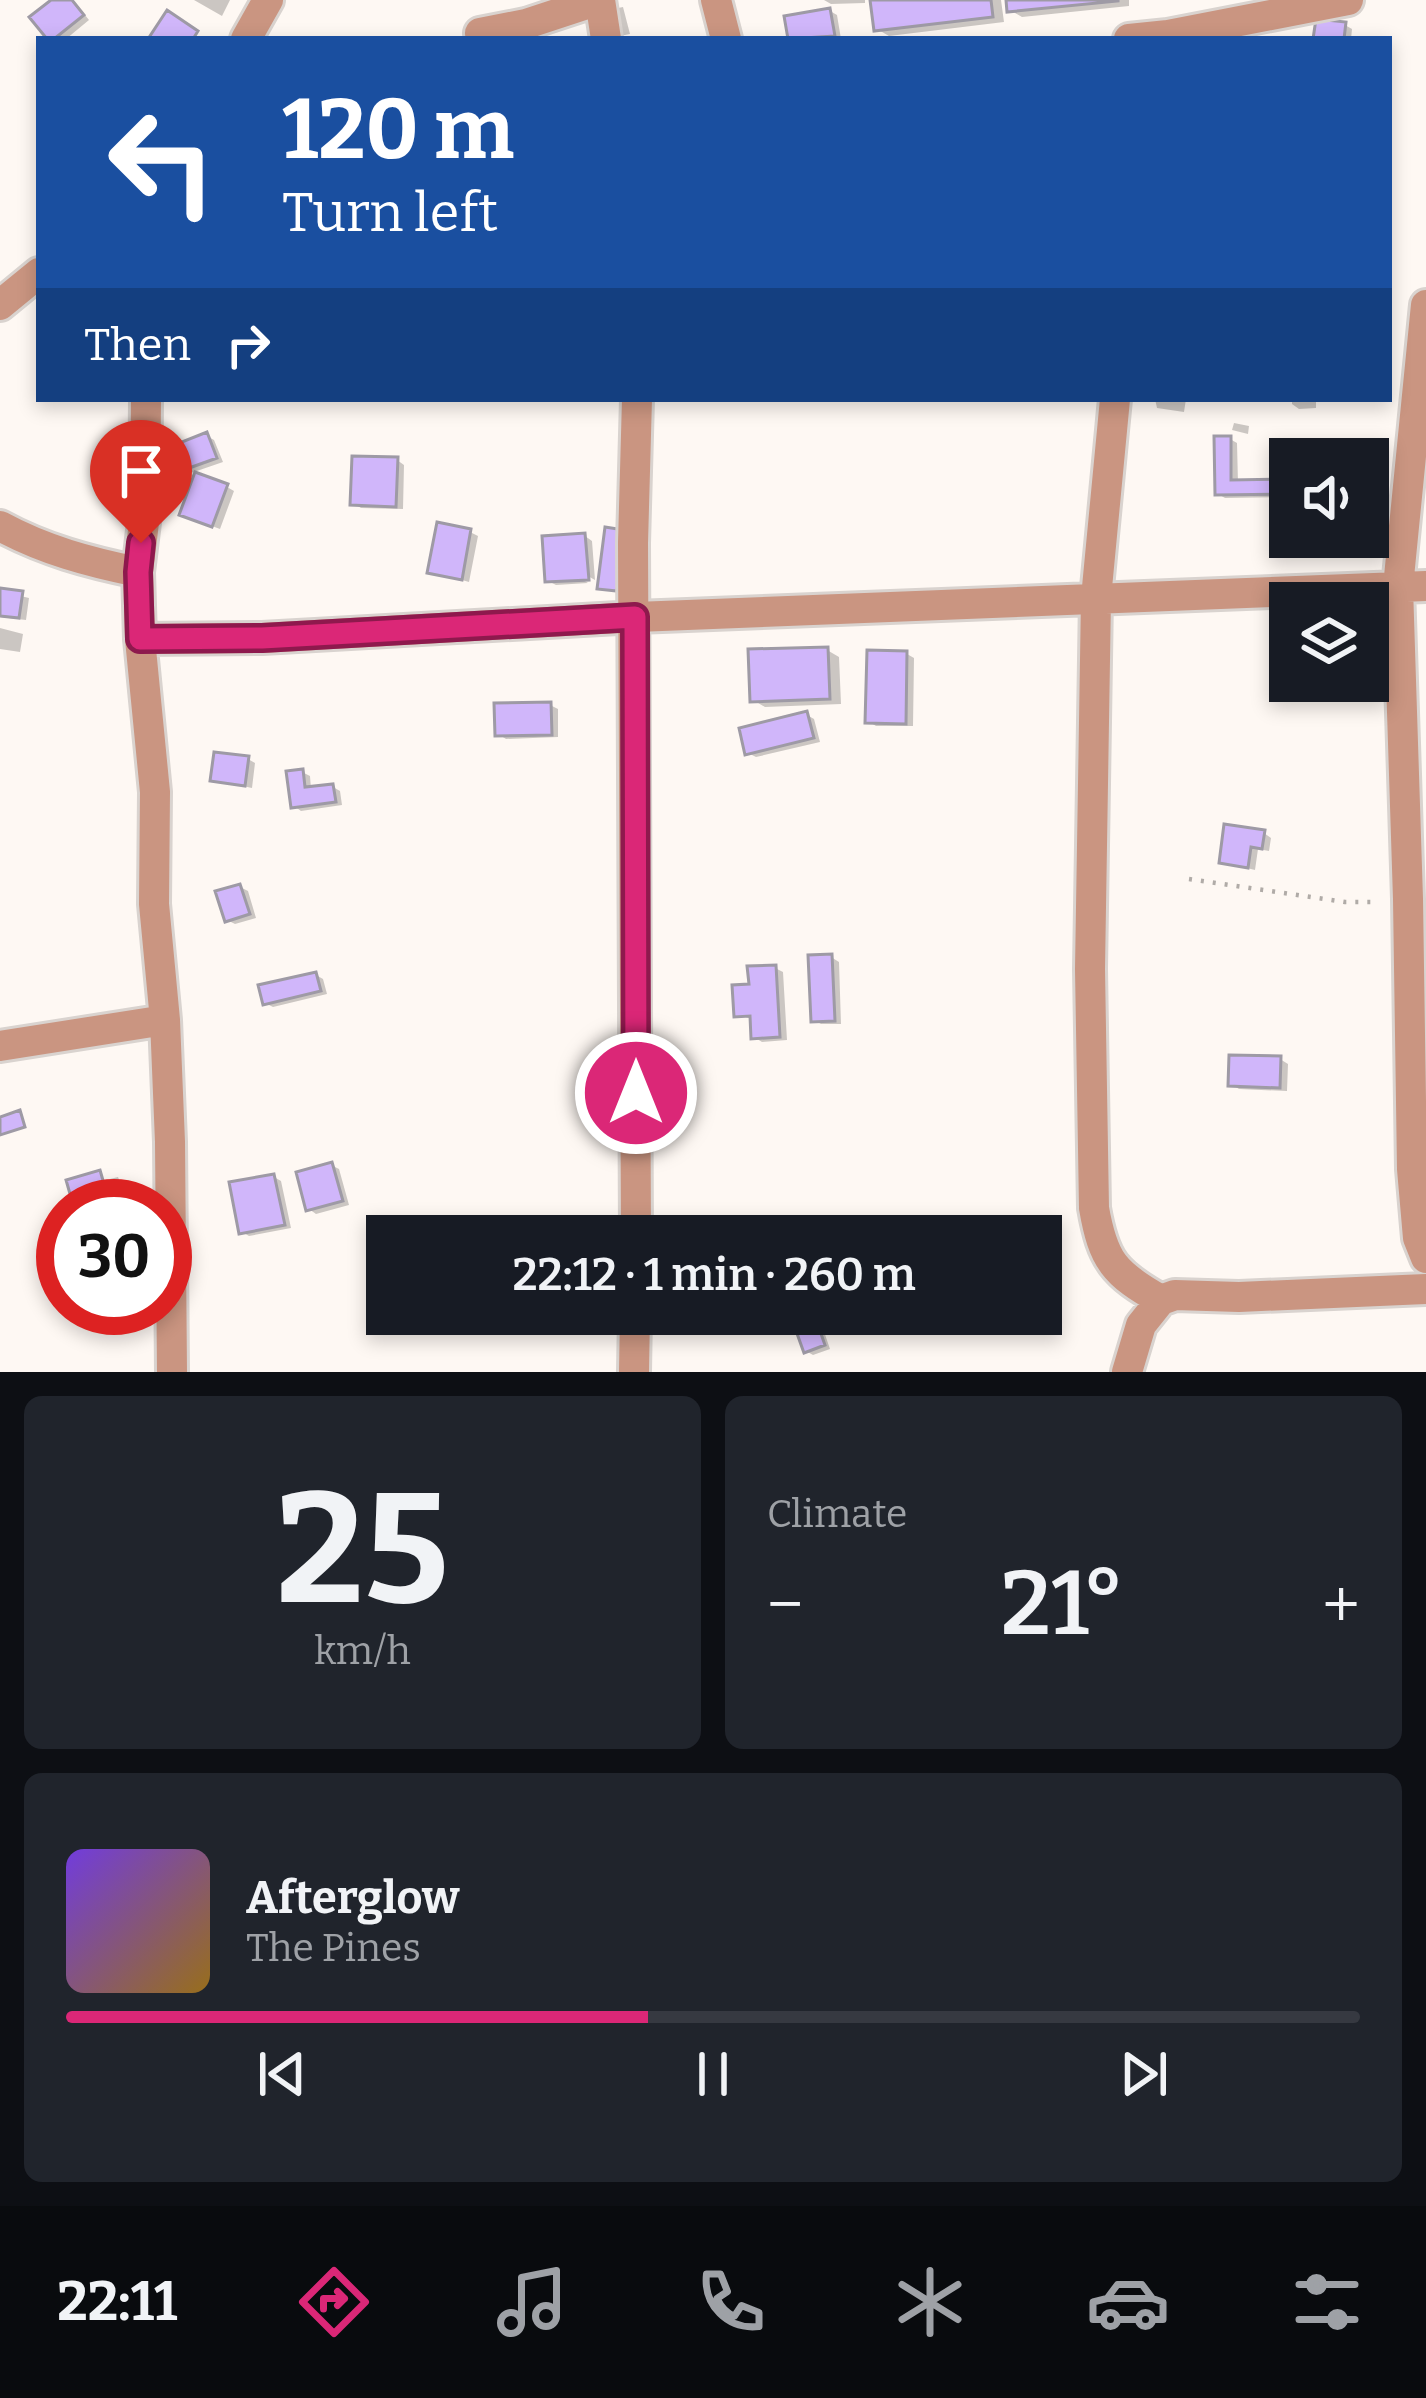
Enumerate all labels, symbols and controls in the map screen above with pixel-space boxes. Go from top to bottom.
text: 120 m [282,79,514,180]
icon: left [84,84,240,240]
text: Turn left [282,181,498,245]
icon: right [215,312,281,378]
text: Then [84,318,191,372]
pin [90,420,192,543]
icon: arrive [108,438,174,504]
map controls [1269,438,1389,702]
button: sound [1269,438,1389,558]
button: layers [1269,582,1389,702]
position arrow [573,1030,699,1156]
speed limit sign: 30 [36,1179,192,1335]
text: 22:12 · 1 min · 260 m [512,1248,916,1302]
text: 25 [276,1456,449,1643]
text: Climate [767,1491,907,1537]
text: 21° [1001,1550,1125,1658]
text: − [767,1565,803,1644]
text: + [1322,1565,1360,1644]
text: km/h [314,1628,411,1674]
text: Afterglow [246,1871,459,1925]
text: The Pines [246,1925,421,1971]
icon: previous [249,2041,315,2107]
icon: pause [680,2041,746,2107]
icon: next [1111,2041,1177,2107]
icon: directions [292,2260,376,2344]
icon: music [490,2260,574,2344]
icon: phone [689,2260,773,2344]
icon: climate [888,2260,972,2344]
icon: car [1086,2260,1170,2344]
icon: filters [1285,2260,1369,2344]
text: 22:11 [57,2270,177,2334]

